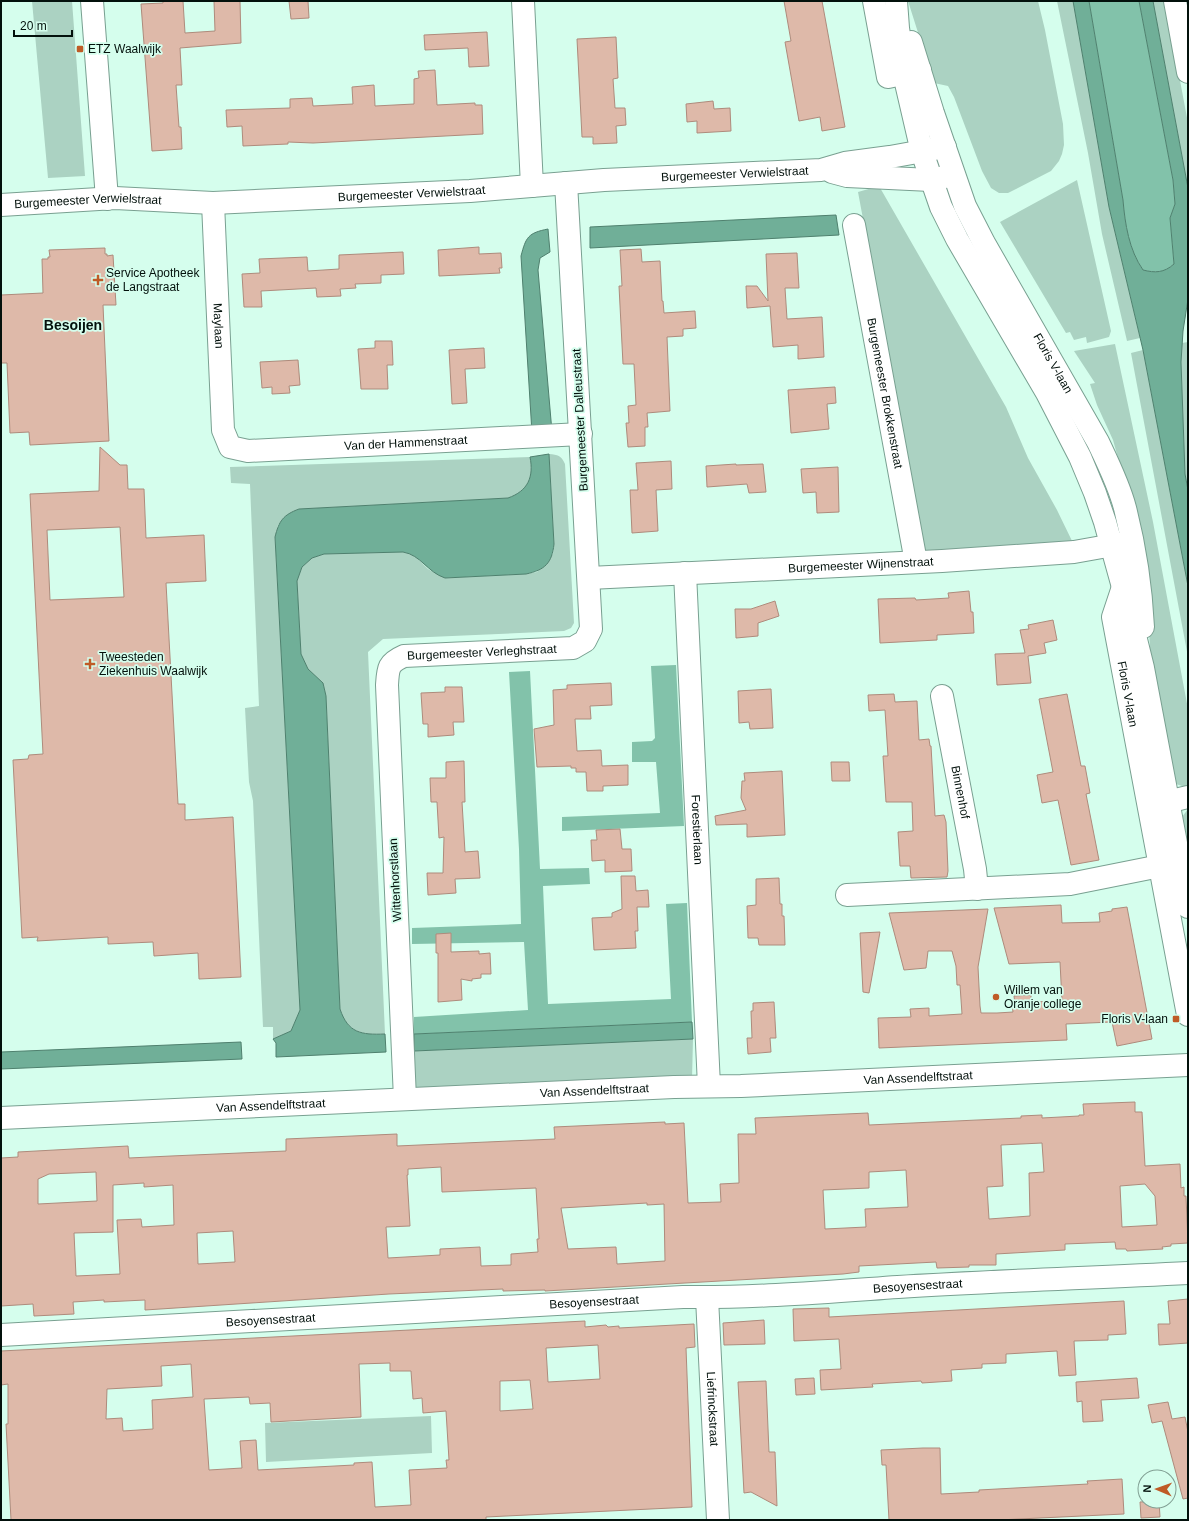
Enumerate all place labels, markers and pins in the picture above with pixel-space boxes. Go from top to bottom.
place label: ETZ Waalwijk [88,42,162,56]
marker: ETZ Waalwijk [75,44,85,54]
place label: Service Apotheek de Langstraat [106,266,200,294]
marker: Service Apotheek de Langstraat [93,275,103,285]
place label: Tweesteden Ziekenhuis Waalwijk [99,650,208,678]
marker: Tweesteden Ziekenhuis Waalwijk [84,658,96,670]
place label: Willem van Oranje college [1004,983,1082,1011]
marker: Willem van Oranje college [991,992,1001,1002]
place label: Floris V-laan [1101,1012,1168,1026]
marker: Floris V-laan [1171,1014,1181,1024]

